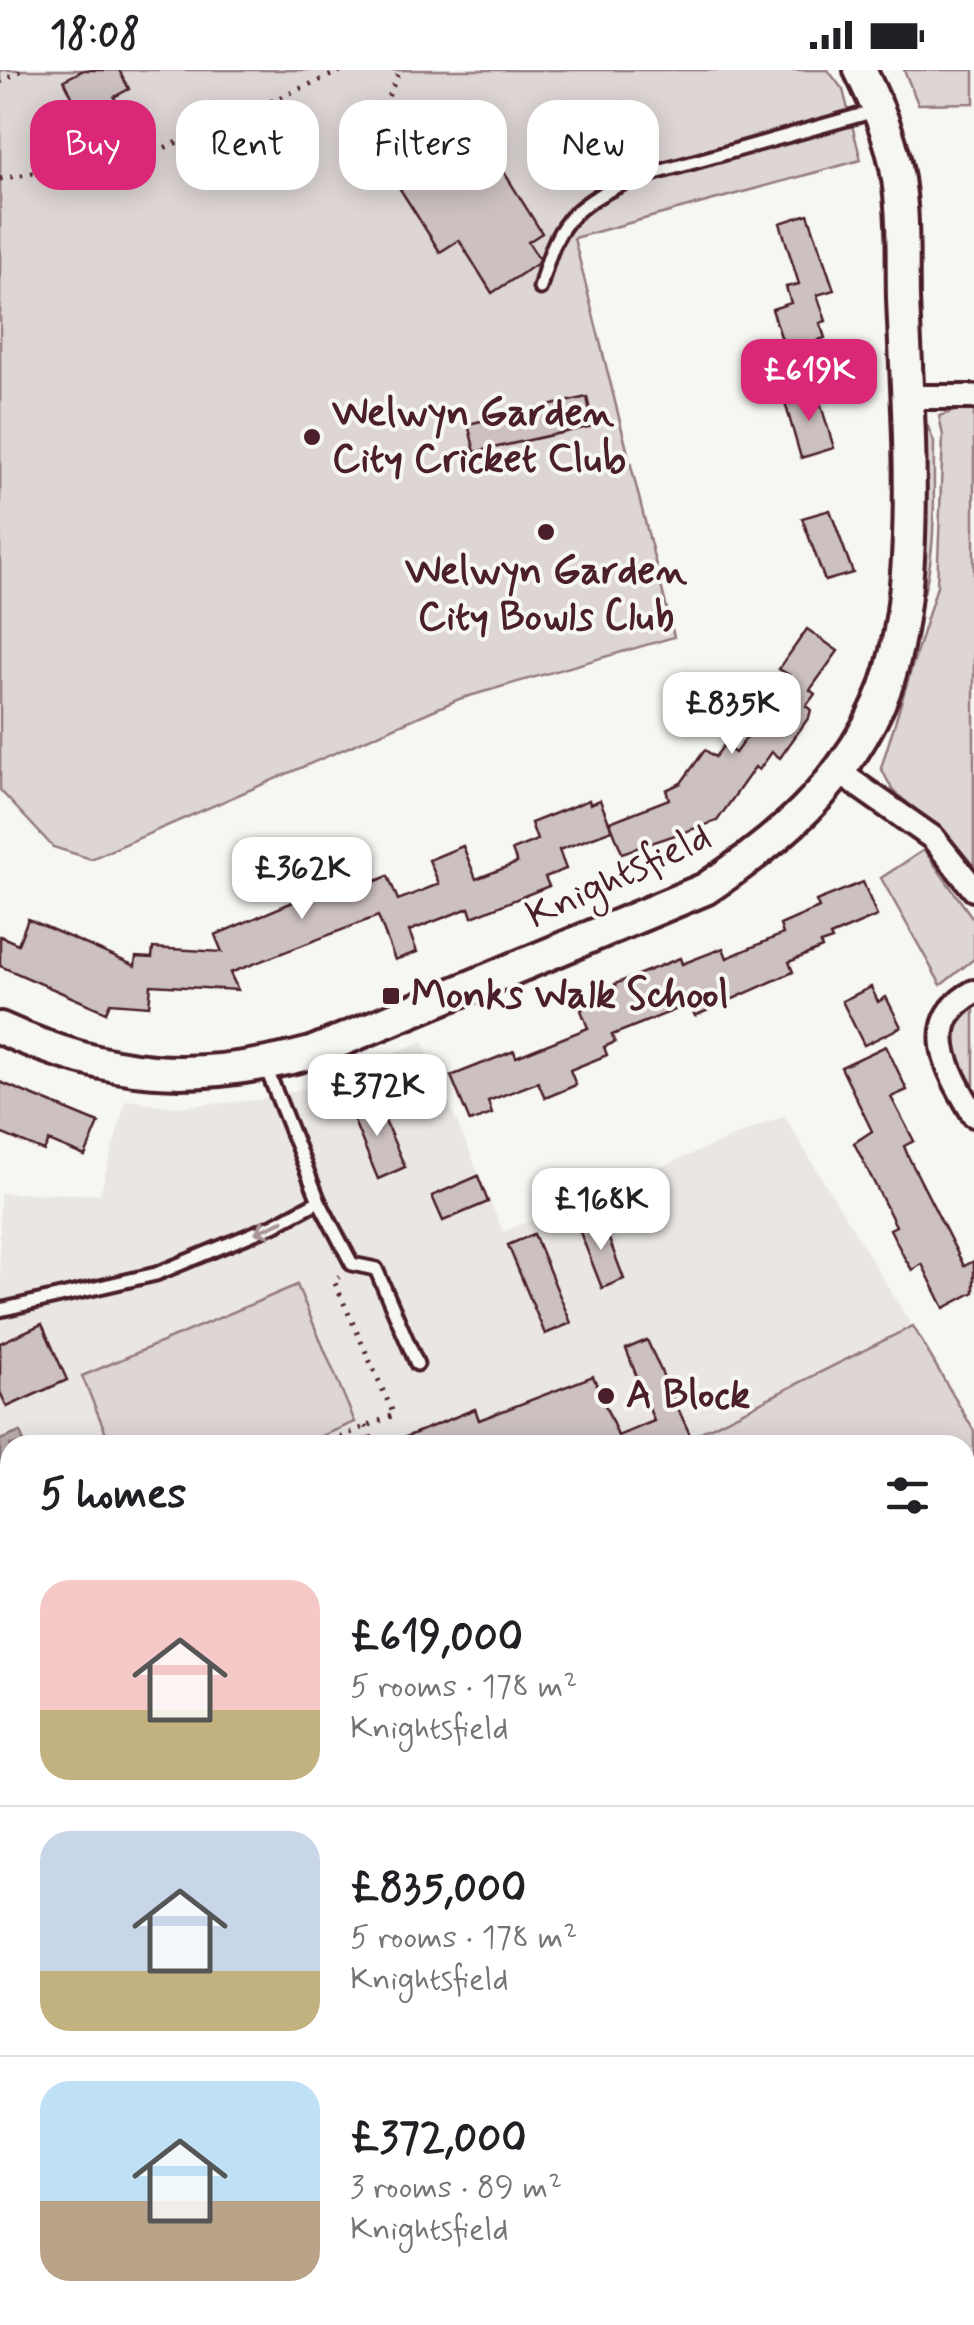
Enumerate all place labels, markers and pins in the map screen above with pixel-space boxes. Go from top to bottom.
pin: £619K [739,339,879,424]
place label: Welwyn Garden City Cricket Club [332,388,626,486]
marker: Welwyn Garden City Cricket Club [301,426,323,448]
marker: Welwyn Garden City Bowls Club [535,521,557,543]
place label: Welwyn Garden City Bowls Club [405,546,688,644]
pin: £835K [662,672,802,757]
pin: £362K [232,837,372,922]
place label: Monks Walk School [411,970,729,1022]
marker: Monks Walk School [380,985,402,1007]
pin: £372K [307,1054,447,1139]
pin: £168K [531,1168,671,1253]
place label: A Block [626,1370,750,1422]
marker: A Block [595,1385,617,1407]

